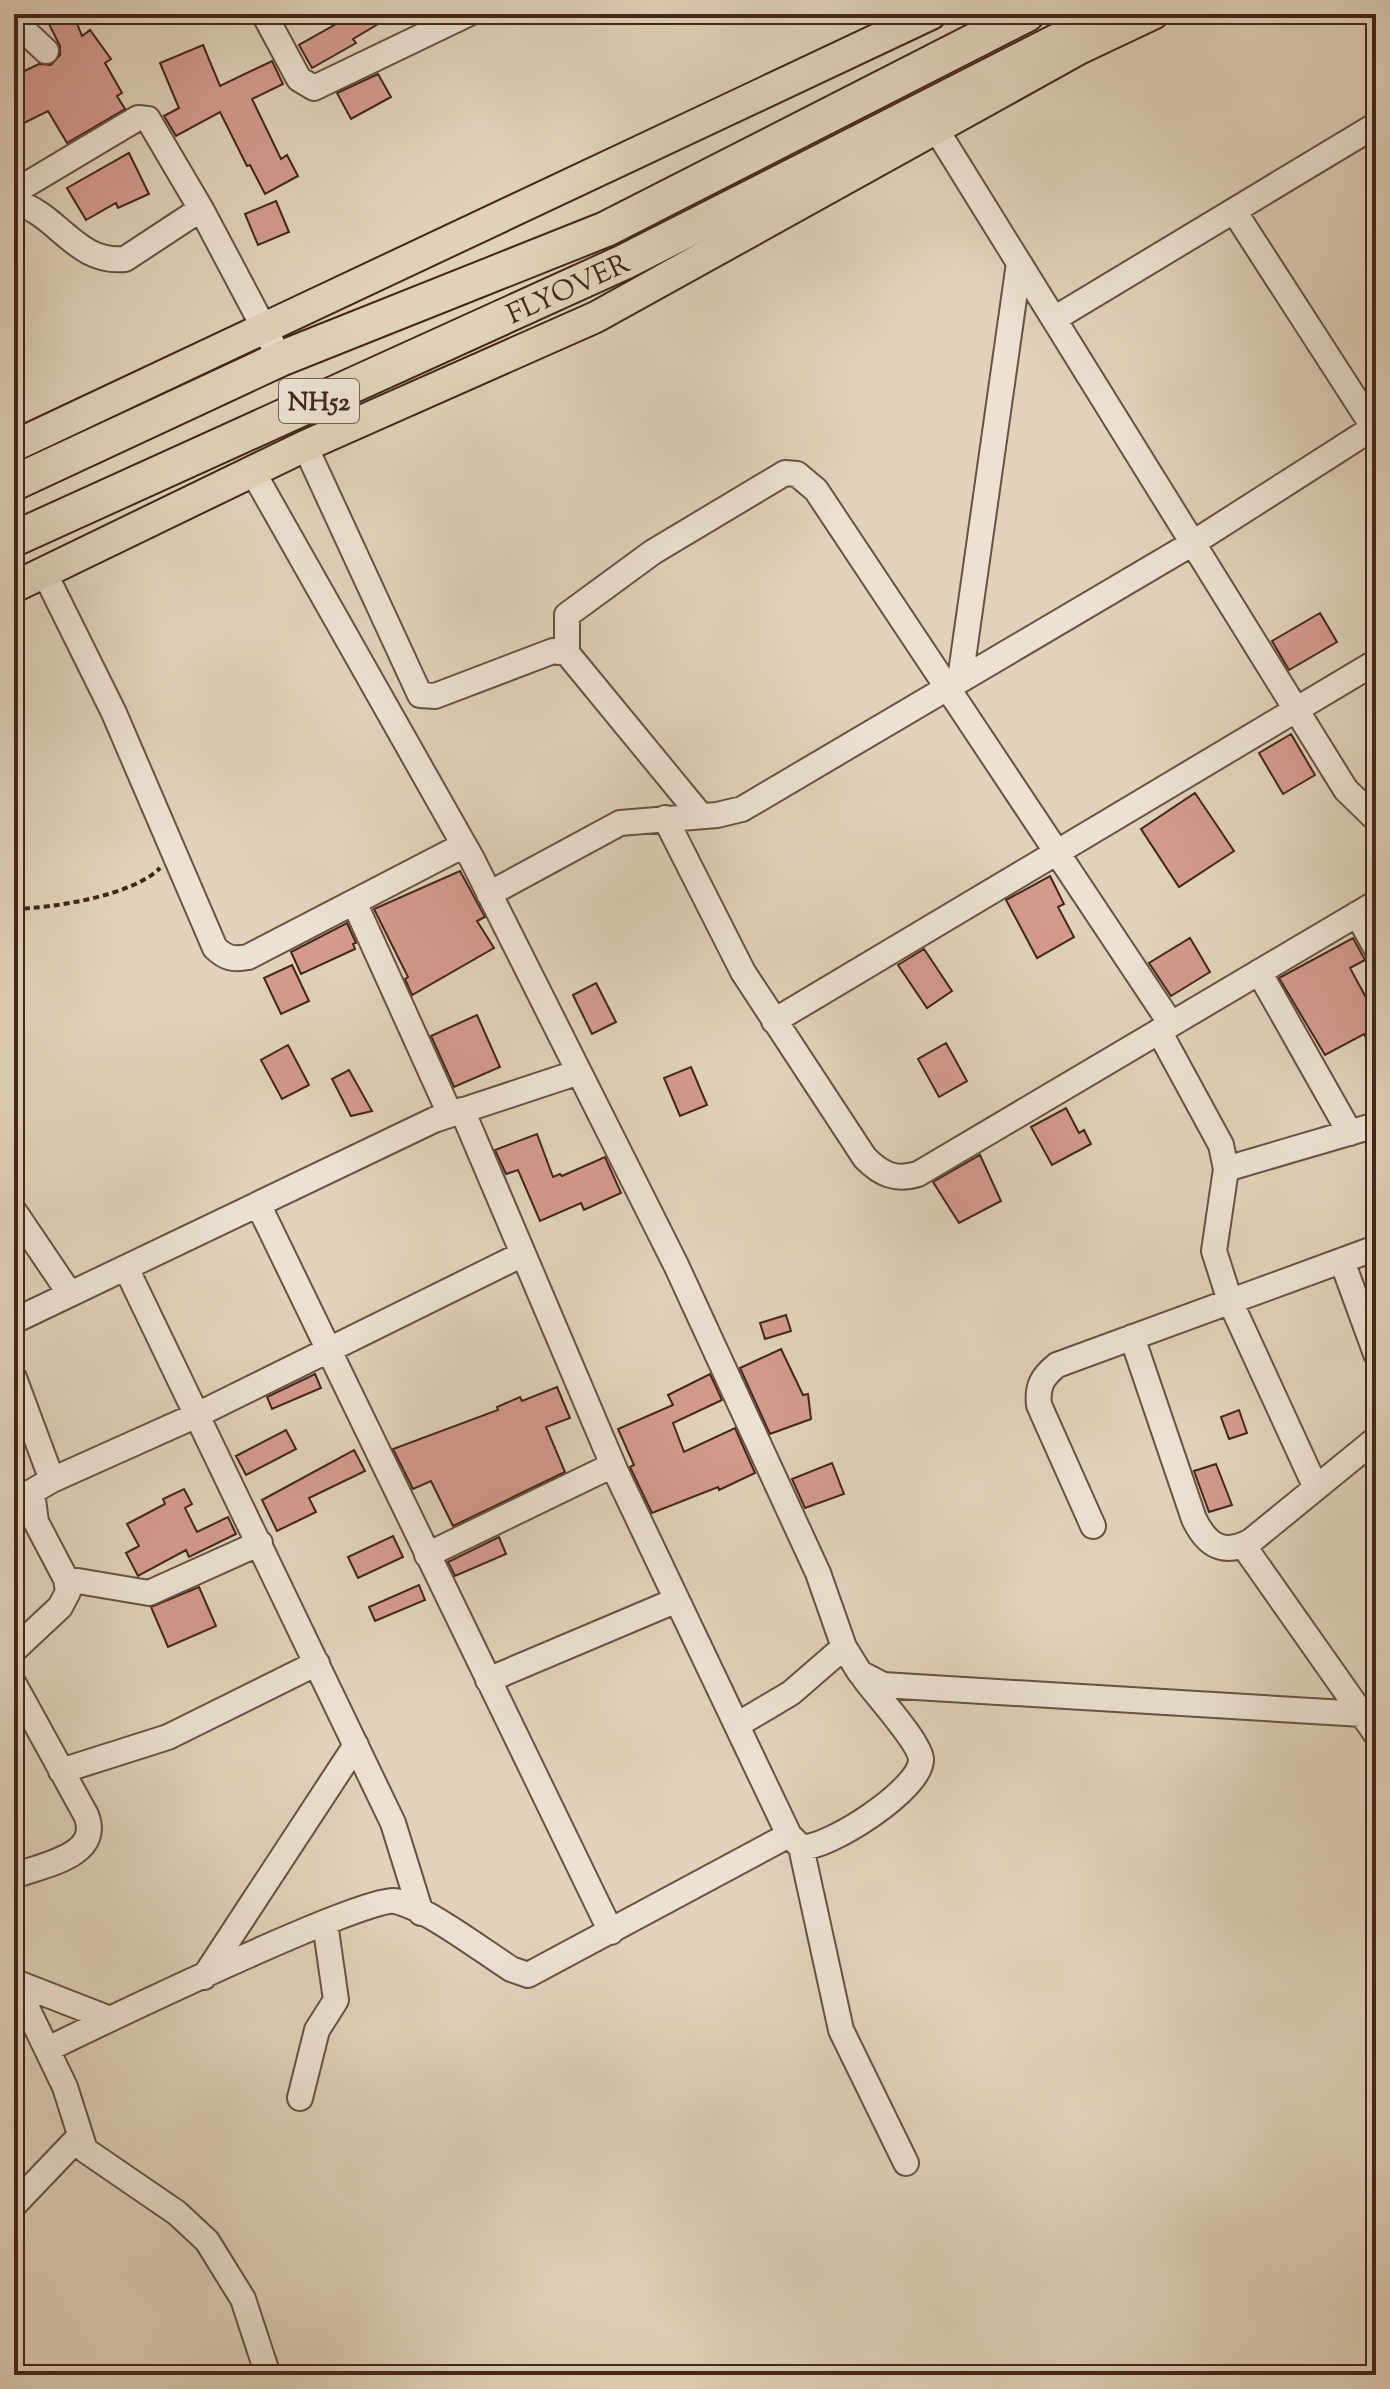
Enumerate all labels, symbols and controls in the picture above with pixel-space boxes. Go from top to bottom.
street label: FLYOVER [501,245,637,336]
road number: NH52 [279,379,359,423]

